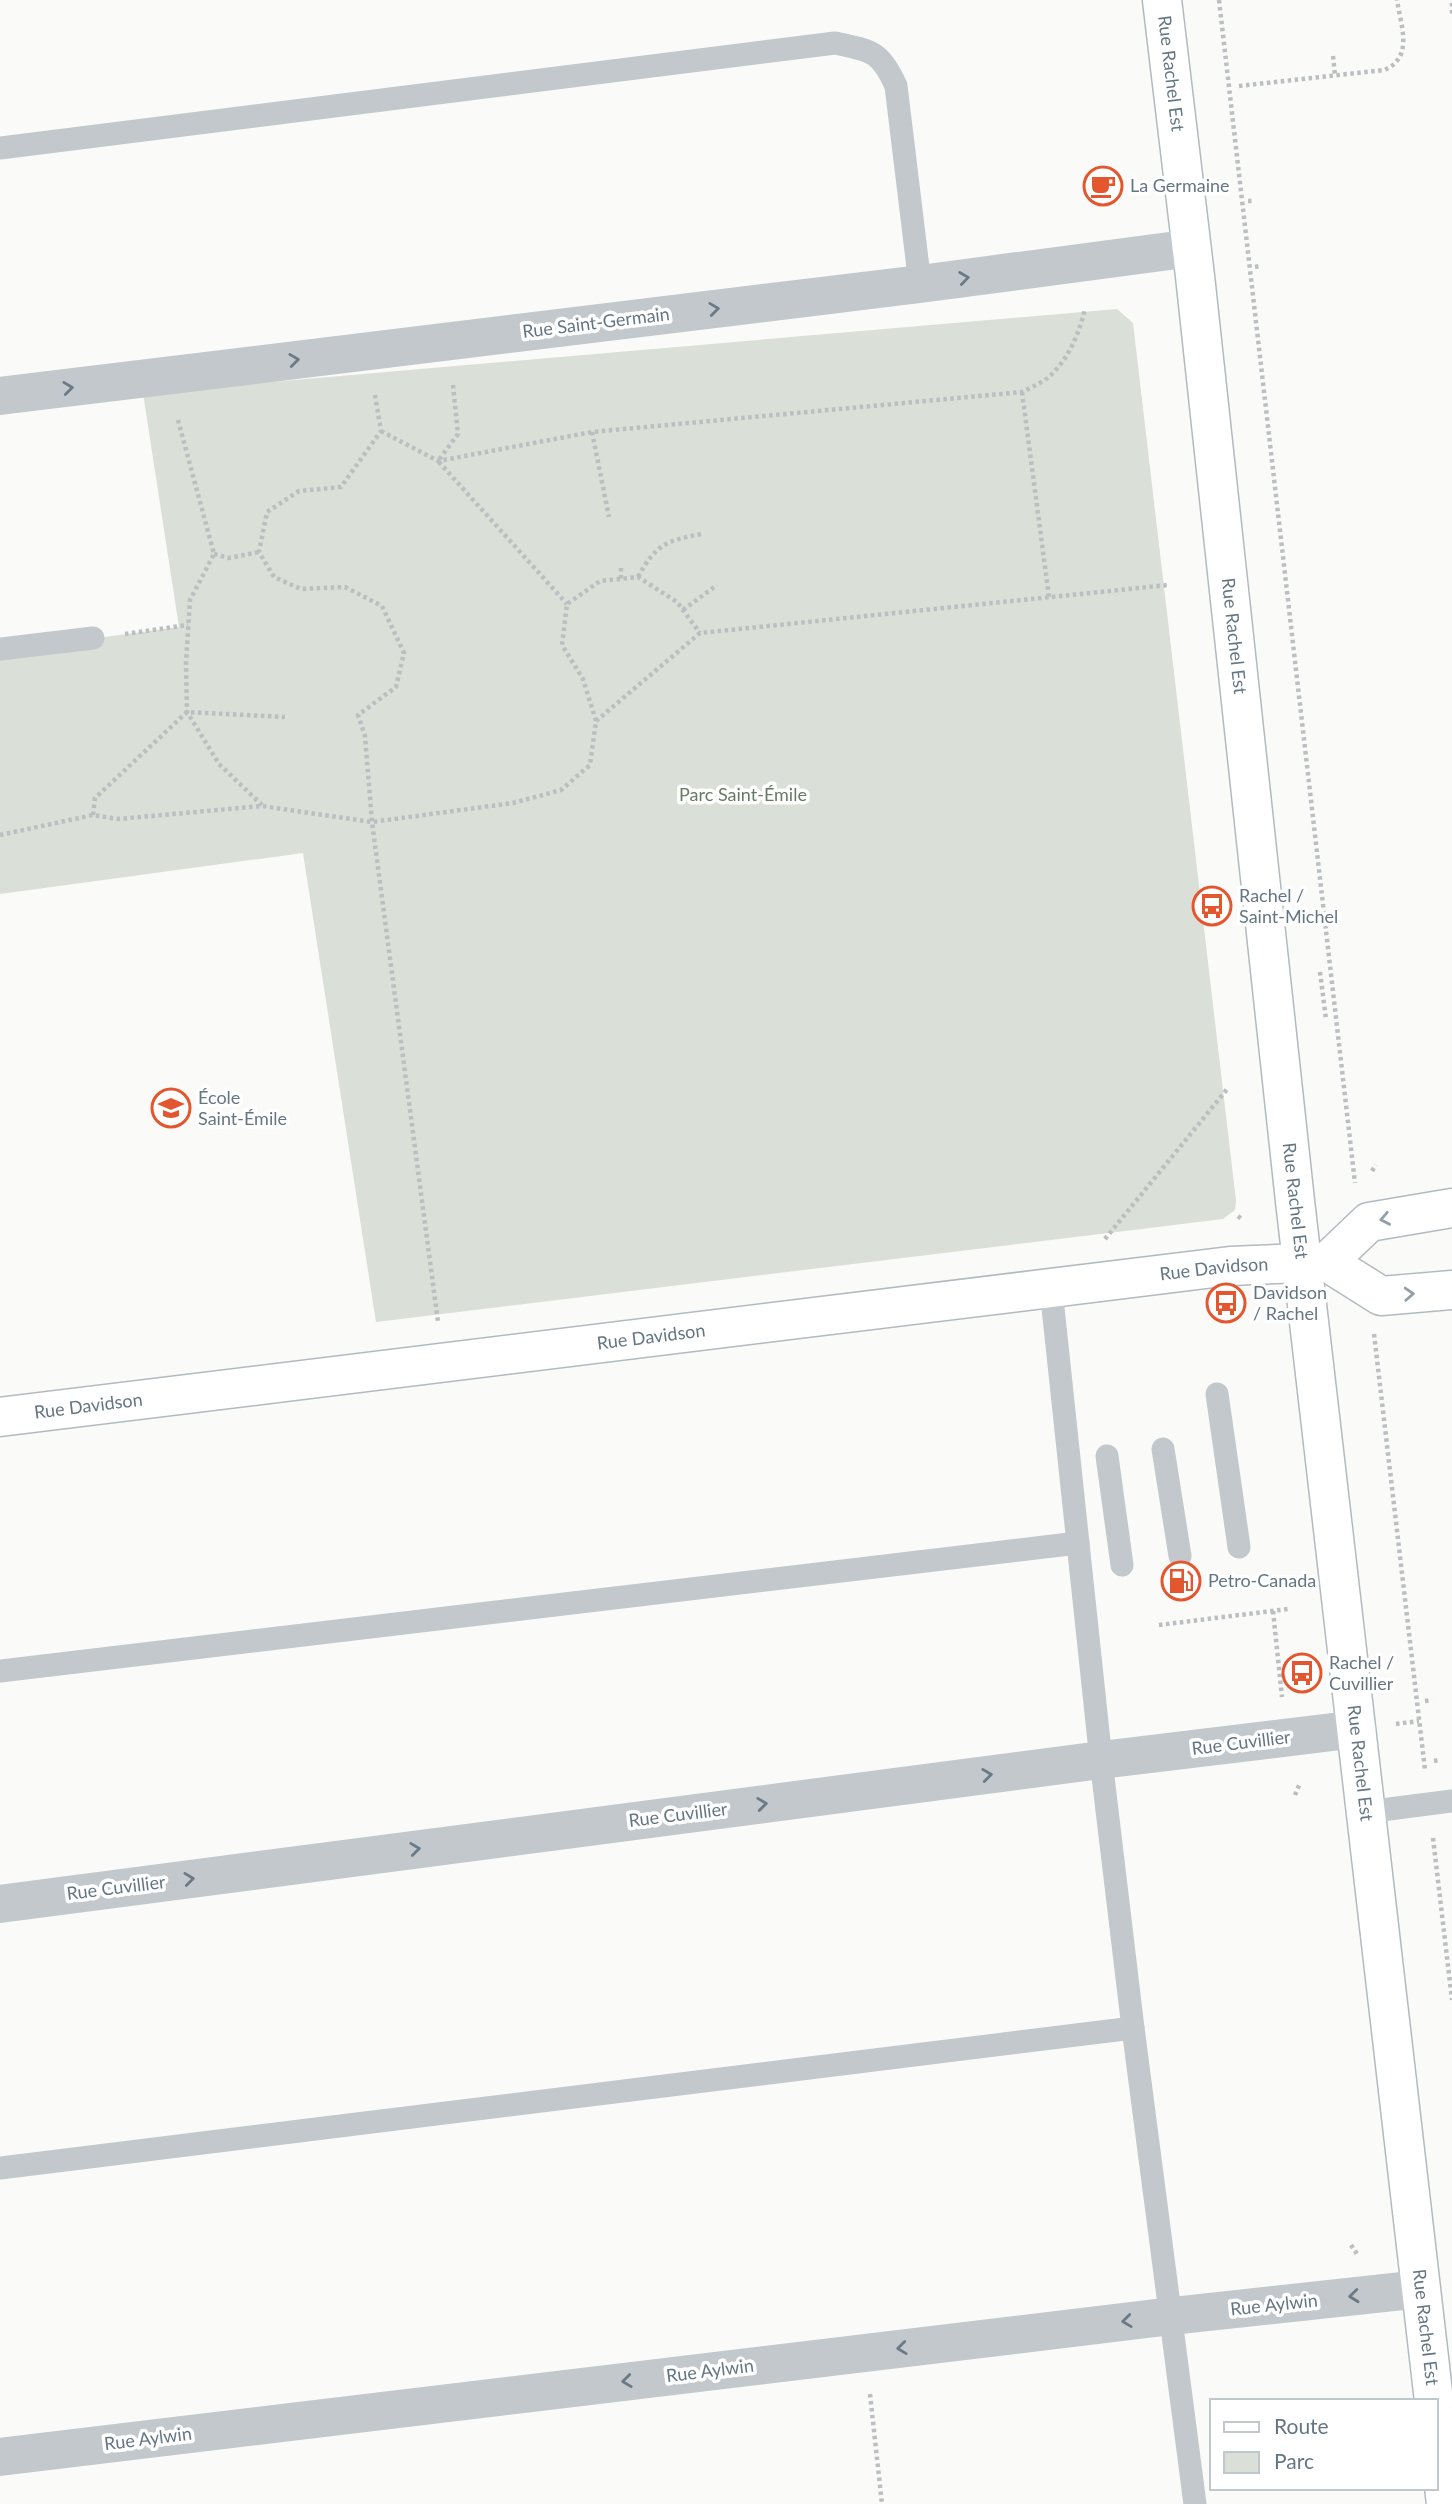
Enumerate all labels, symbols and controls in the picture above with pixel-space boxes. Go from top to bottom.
street label: Rue Rachel Est [1154,14,1190,133]
cafe icon: La Germaine [1082,165,1124,207]
place label: La Germaine [1130,174,1230,196]
one-way arrow [958,270,970,285]
street label: Rue Saint-Germain [521,302,671,342]
one-way arrow [708,302,720,317]
one-way arrow [288,353,299,368]
one-way arrow [62,380,74,395]
street label: Rue Rachel Est [1218,577,1252,696]
park label: Parc Saint-Émile [679,783,807,805]
place label: Rachel / Saint-Michel [1239,884,1338,927]
bus stop icon: Rachel / Saint-Michel [1191,885,1233,927]
place label: École Saint-Émile [198,1086,287,1129]
school or university icon: École Saint-Émile [150,1087,192,1129]
street label: Rue Rachel Est [1279,1141,1314,1260]
one-way arrow [1379,1210,1391,1225]
street label: Rue Davidson [1158,1252,1269,1285]
place label: Davidson / Rachel [1253,1281,1327,1324]
bus stop icon: Davidson / Rachel [1205,1282,1247,1324]
one-way arrow [1404,1287,1415,1302]
street label: Rue Davidson [596,1319,706,1354]
street label: Rue Davidson [33,1388,144,1423]
fuel station icon: Petro-Canada [1160,1560,1202,1602]
place label: Petro-Canada [1208,1569,1316,1591]
place label: Rachel / Cuvillier [1329,1651,1394,1694]
bus stop icon: Rachel / Cuvillier [1281,1652,1323,1694]
street label: Rue Rachel Est [1343,1704,1379,1823]
street label: Rue Cuvillier [1190,1725,1292,1759]
one-way arrow [982,1767,993,1782]
street label: Rue Cuvillier [627,1797,729,1831]
one-way arrow [756,1797,768,1812]
one-way arrow [409,1842,421,1857]
street label: Rue Cuvillier [65,1870,167,1904]
one-way arrow [183,1871,195,1886]
street label: Rue Rachel Est [1409,2268,1444,2387]
street label: Rue Aylwin [1229,2288,1319,2320]
one-way arrow [1348,2289,1359,2304]
one-way arrow [1122,2314,1133,2329]
one-way arrow [896,2341,907,2356]
street label: Rue Aylwin [665,2354,755,2386]
one-way arrow [621,2374,633,2389]
legend [1210,2399,1438,2490]
text: Route [1274,2413,1329,2438]
street label: Rue Aylwin [103,2422,193,2454]
text: Parc [1274,2448,1314,2473]

